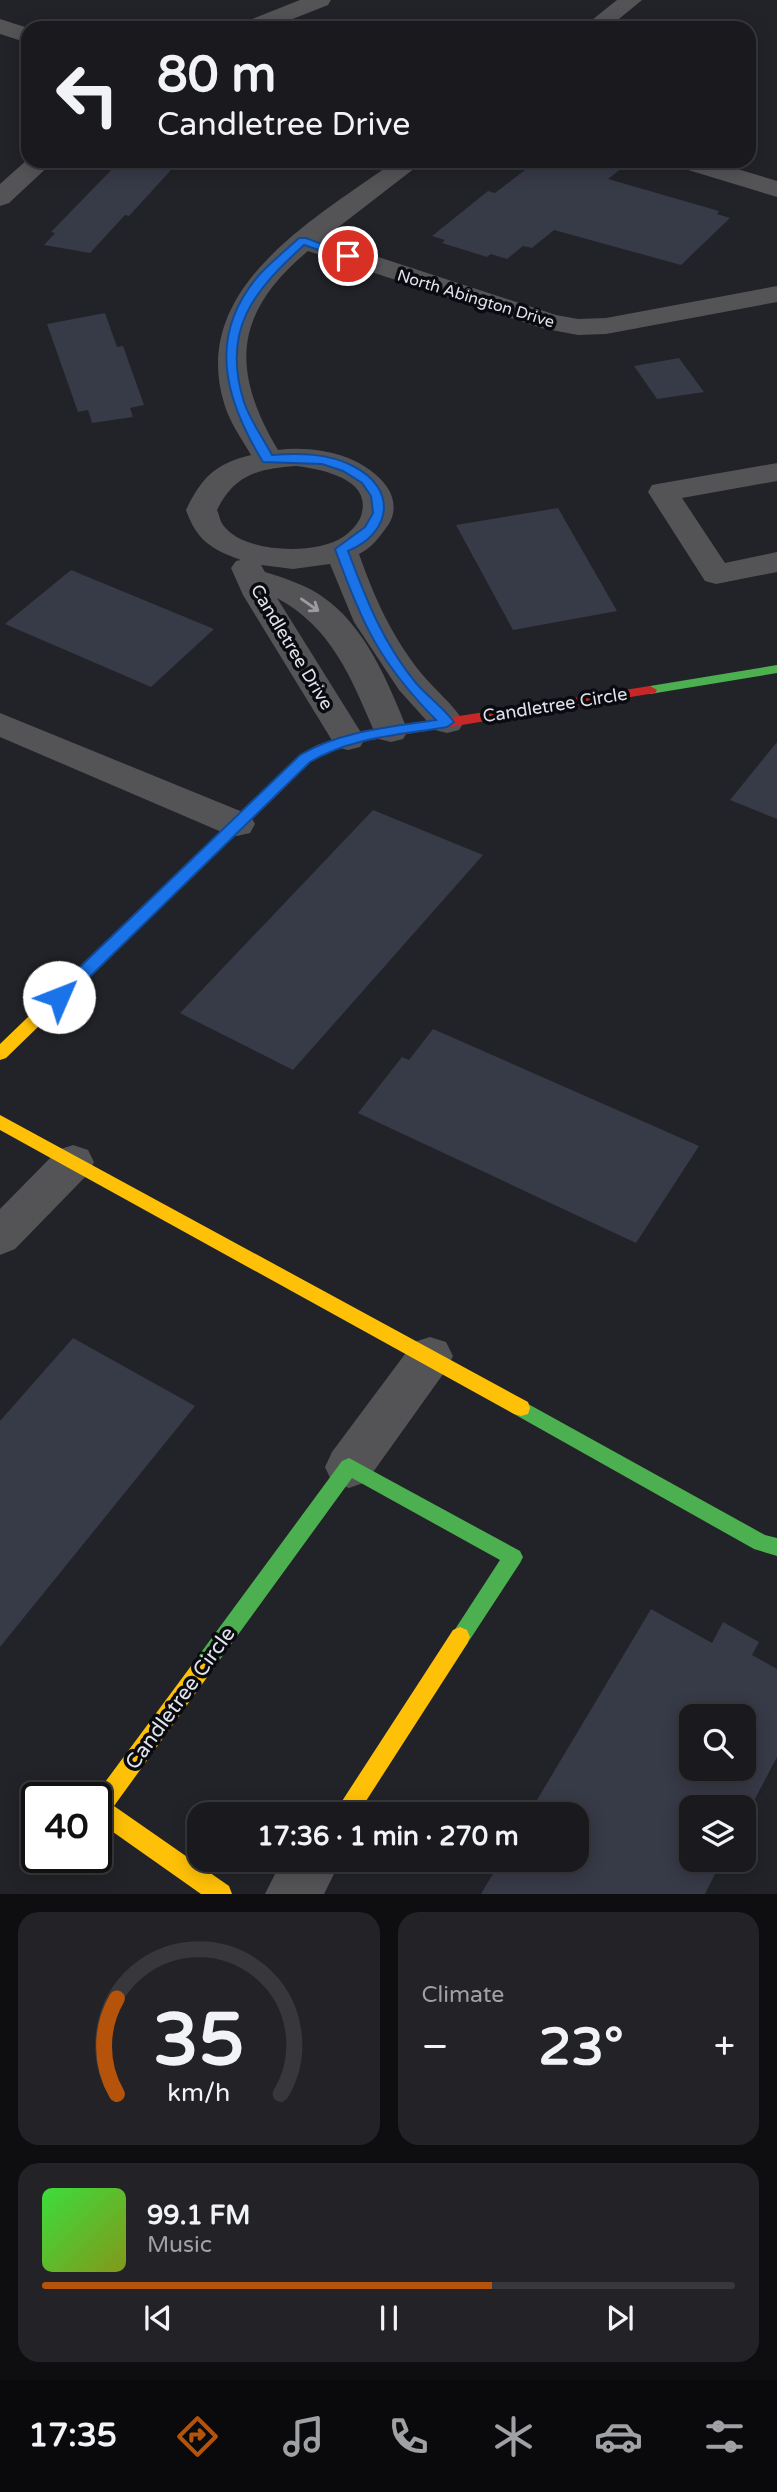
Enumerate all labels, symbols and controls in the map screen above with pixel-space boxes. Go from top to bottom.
text: 80 m [157,46,276,105]
icon: left [42,49,133,140]
text: Candletree Drive [157,106,410,144]
pin [318,226,378,286]
icon: arrive [329,237,367,275]
street label: North Abington Drive [395,266,557,332]
street label: Candletree Drive [246,580,338,714]
one-way arrow [300,598,319,612]
street label: Candletree Circle [481,683,629,727]
position arrow [22,960,96,1034]
street label: Candletree Circle [120,1622,241,1775]
map controls [679,1704,756,1872]
button: search [679,1704,756,1781]
speed limit sign: 40 [21,1782,112,1873]
button: layers [679,1795,756,1872]
text: 17:36 · 1 min · 270 m [257,1821,519,1852]
text: Climate [422,1981,504,2009]
text: 35 [153,1998,244,2086]
text: 23° [539,2016,624,2079]
text: − [422,2024,449,2070]
text: + [714,2024,735,2070]
text: km/h [167,2078,230,2108]
text: 99.1 FM [147,2200,250,2231]
text: Music [147,2231,212,2259]
icon: previous [139,2299,177,2337]
icon: pause [370,2299,408,2337]
icon: next [601,2299,639,2337]
icon: directions [173,2412,222,2461]
icon: music [279,2412,328,2461]
icon: phone [384,2412,433,2461]
icon: climate [489,2412,538,2461]
icon: car [594,2412,643,2461]
icon: filters [700,2412,749,2461]
text: 17:35 [28,2417,117,2455]

